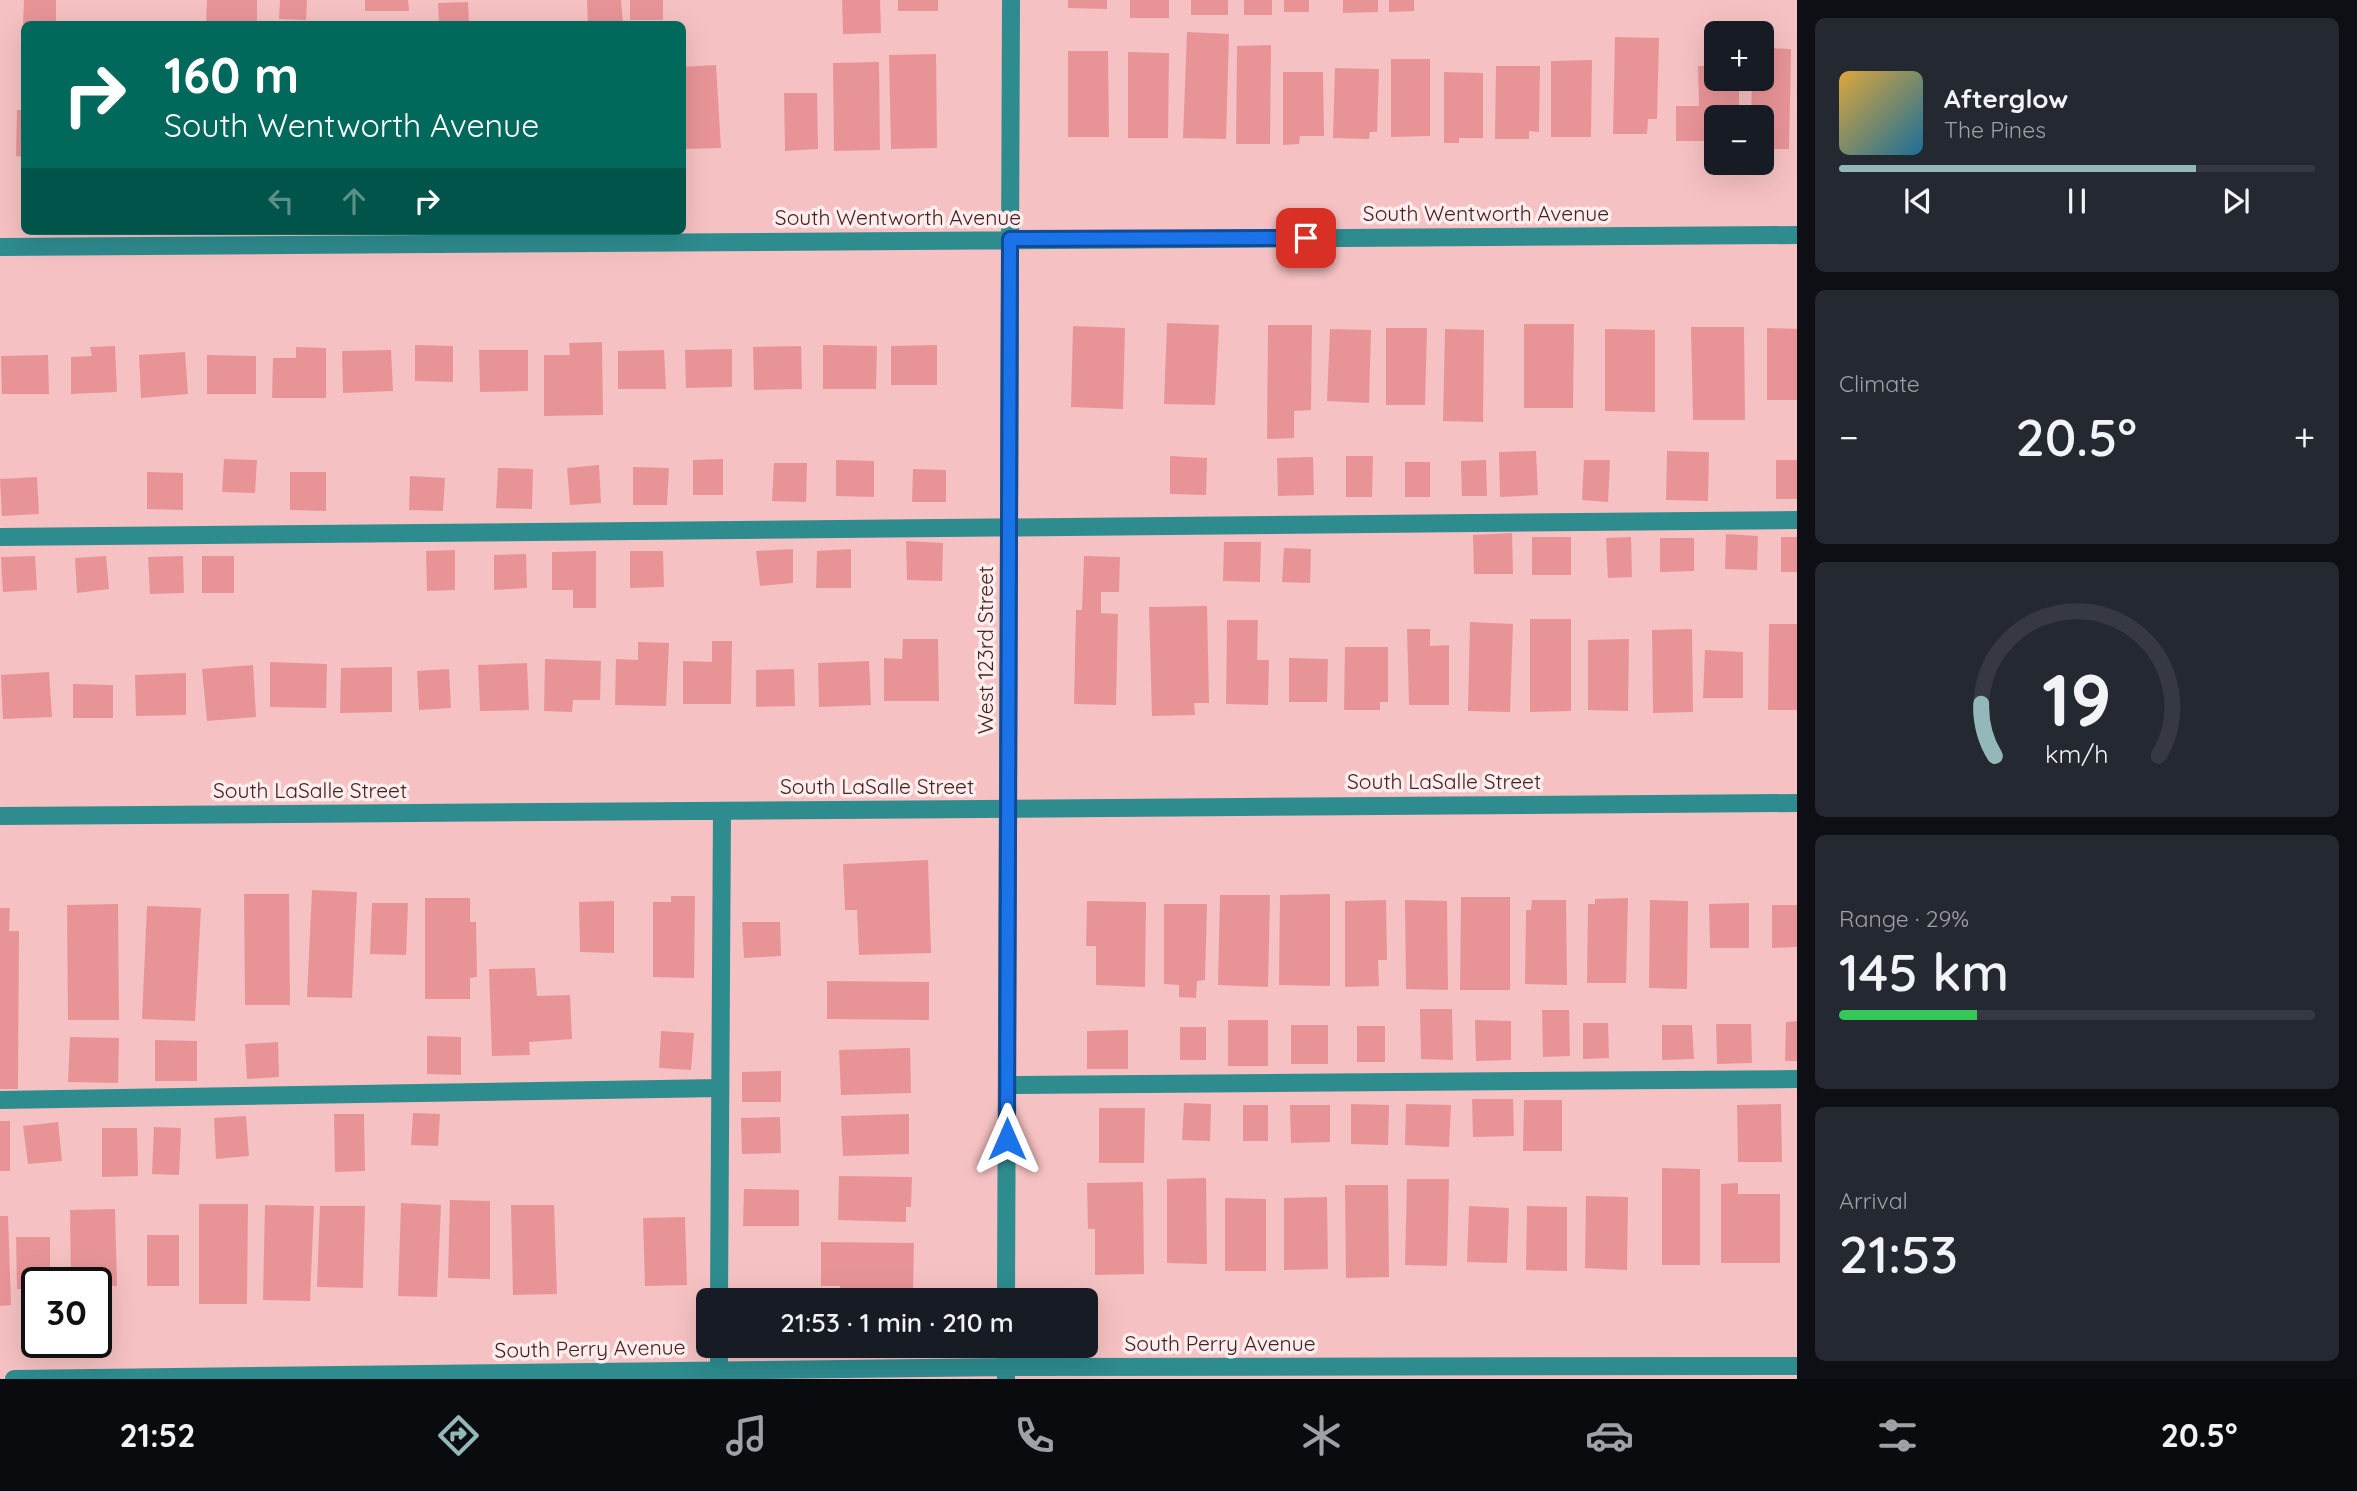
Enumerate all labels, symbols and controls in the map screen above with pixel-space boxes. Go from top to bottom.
map controls [1704,21,1774,175]
button: + [1704,21,1774,91]
text: 160 m [164,44,299,105]
icon: right [49,49,140,140]
text: Afterglow [1944,82,2068,115]
text: South Wentworth Avenue [164,105,539,145]
button: − [1704,105,1774,175]
text: The Pines [1944,115,2046,144]
icon: left [262,182,300,220]
icon: ahead [335,182,373,220]
icon: right [408,182,446,220]
icon: previous [1899,182,1937,220]
icon: pause [2058,182,2096,220]
icon: next [2217,182,2255,220]
street label: South Wentworth Avenue [1363,200,1609,226]
street label: South Wentworth Avenue [775,204,1021,230]
pin [1276,208,1336,268]
icon: arrive [1287,219,1325,257]
text: Climate [1839,369,1920,398]
text: 20.5° [2015,404,2137,469]
text: − [1839,413,1859,461]
text: + [2294,413,2315,461]
street label: West 123rd Street [972,566,998,734]
text: 19 [2042,653,2112,744]
text: km/h [2045,737,2109,768]
street label: South LaSalle Street [1347,768,1541,794]
street label: South LaSalle Street [780,773,974,799]
street label: South LaSalle Street [213,777,407,803]
text: Range · 29% [1839,904,1969,933]
text: 145 km [1839,939,2009,1004]
position arrow [970,1102,1044,1176]
text: Arrival [1839,1186,1908,1215]
text: 21:53 [1839,1221,1958,1286]
speed limit sign: 30 [21,1267,112,1358]
text: 21:53 · 1 min · 210 m [780,1306,1014,1339]
street label: South Perry Avenue [1124,1330,1316,1356]
street label: South Perry Avenue [494,1333,686,1363]
icon: directions [434,1411,483,1460]
icon: music [722,1411,771,1460]
icon: phone [1010,1411,1059,1460]
icon: climate [1297,1411,1346,1460]
icon: car [1585,1411,1634,1460]
icon: filters [1873,1411,1922,1460]
text: 21:52 [119,1415,195,1455]
text: 20.5° [2161,1415,2238,1455]

